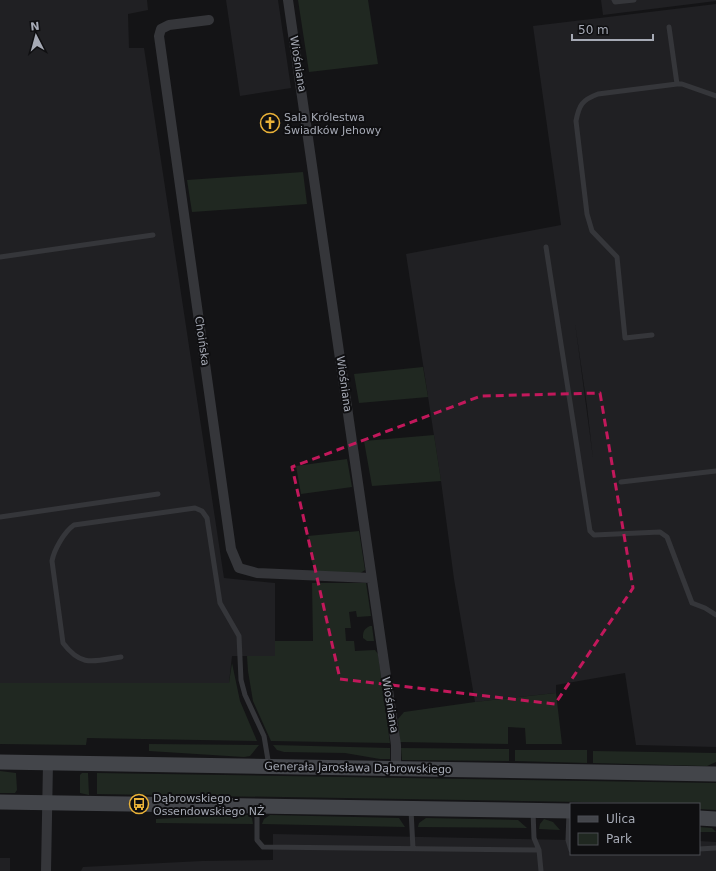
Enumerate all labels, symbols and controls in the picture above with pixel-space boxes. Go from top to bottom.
north arrow [16,16,56,56]
scale bar [572,16,653,42]
text: N [30,20,40,33]
text: 50 m [578,23,609,37]
street label: Wiośniana [287,35,309,93]
place label: Sala Królestwa Świadków Jehowy [284,111,382,137]
church icon: Sala Królestwa Świadków Jehowy [259,112,281,134]
street label: Choińska [192,315,212,367]
street label: Wiośniana [334,355,354,413]
street label: Wiośniana [379,676,401,734]
street label: Generała Jarosława Dąbrowskiego [264,760,452,776]
place label: Dąbrowskiego - Ossendowskiego NŻ [153,792,265,818]
bus stop icon: Dąbrowskiego - Ossendowskiego NŻ [128,793,150,815]
legend [570,803,700,855]
text: Ulica [606,812,635,826]
text: Park [606,832,632,846]

